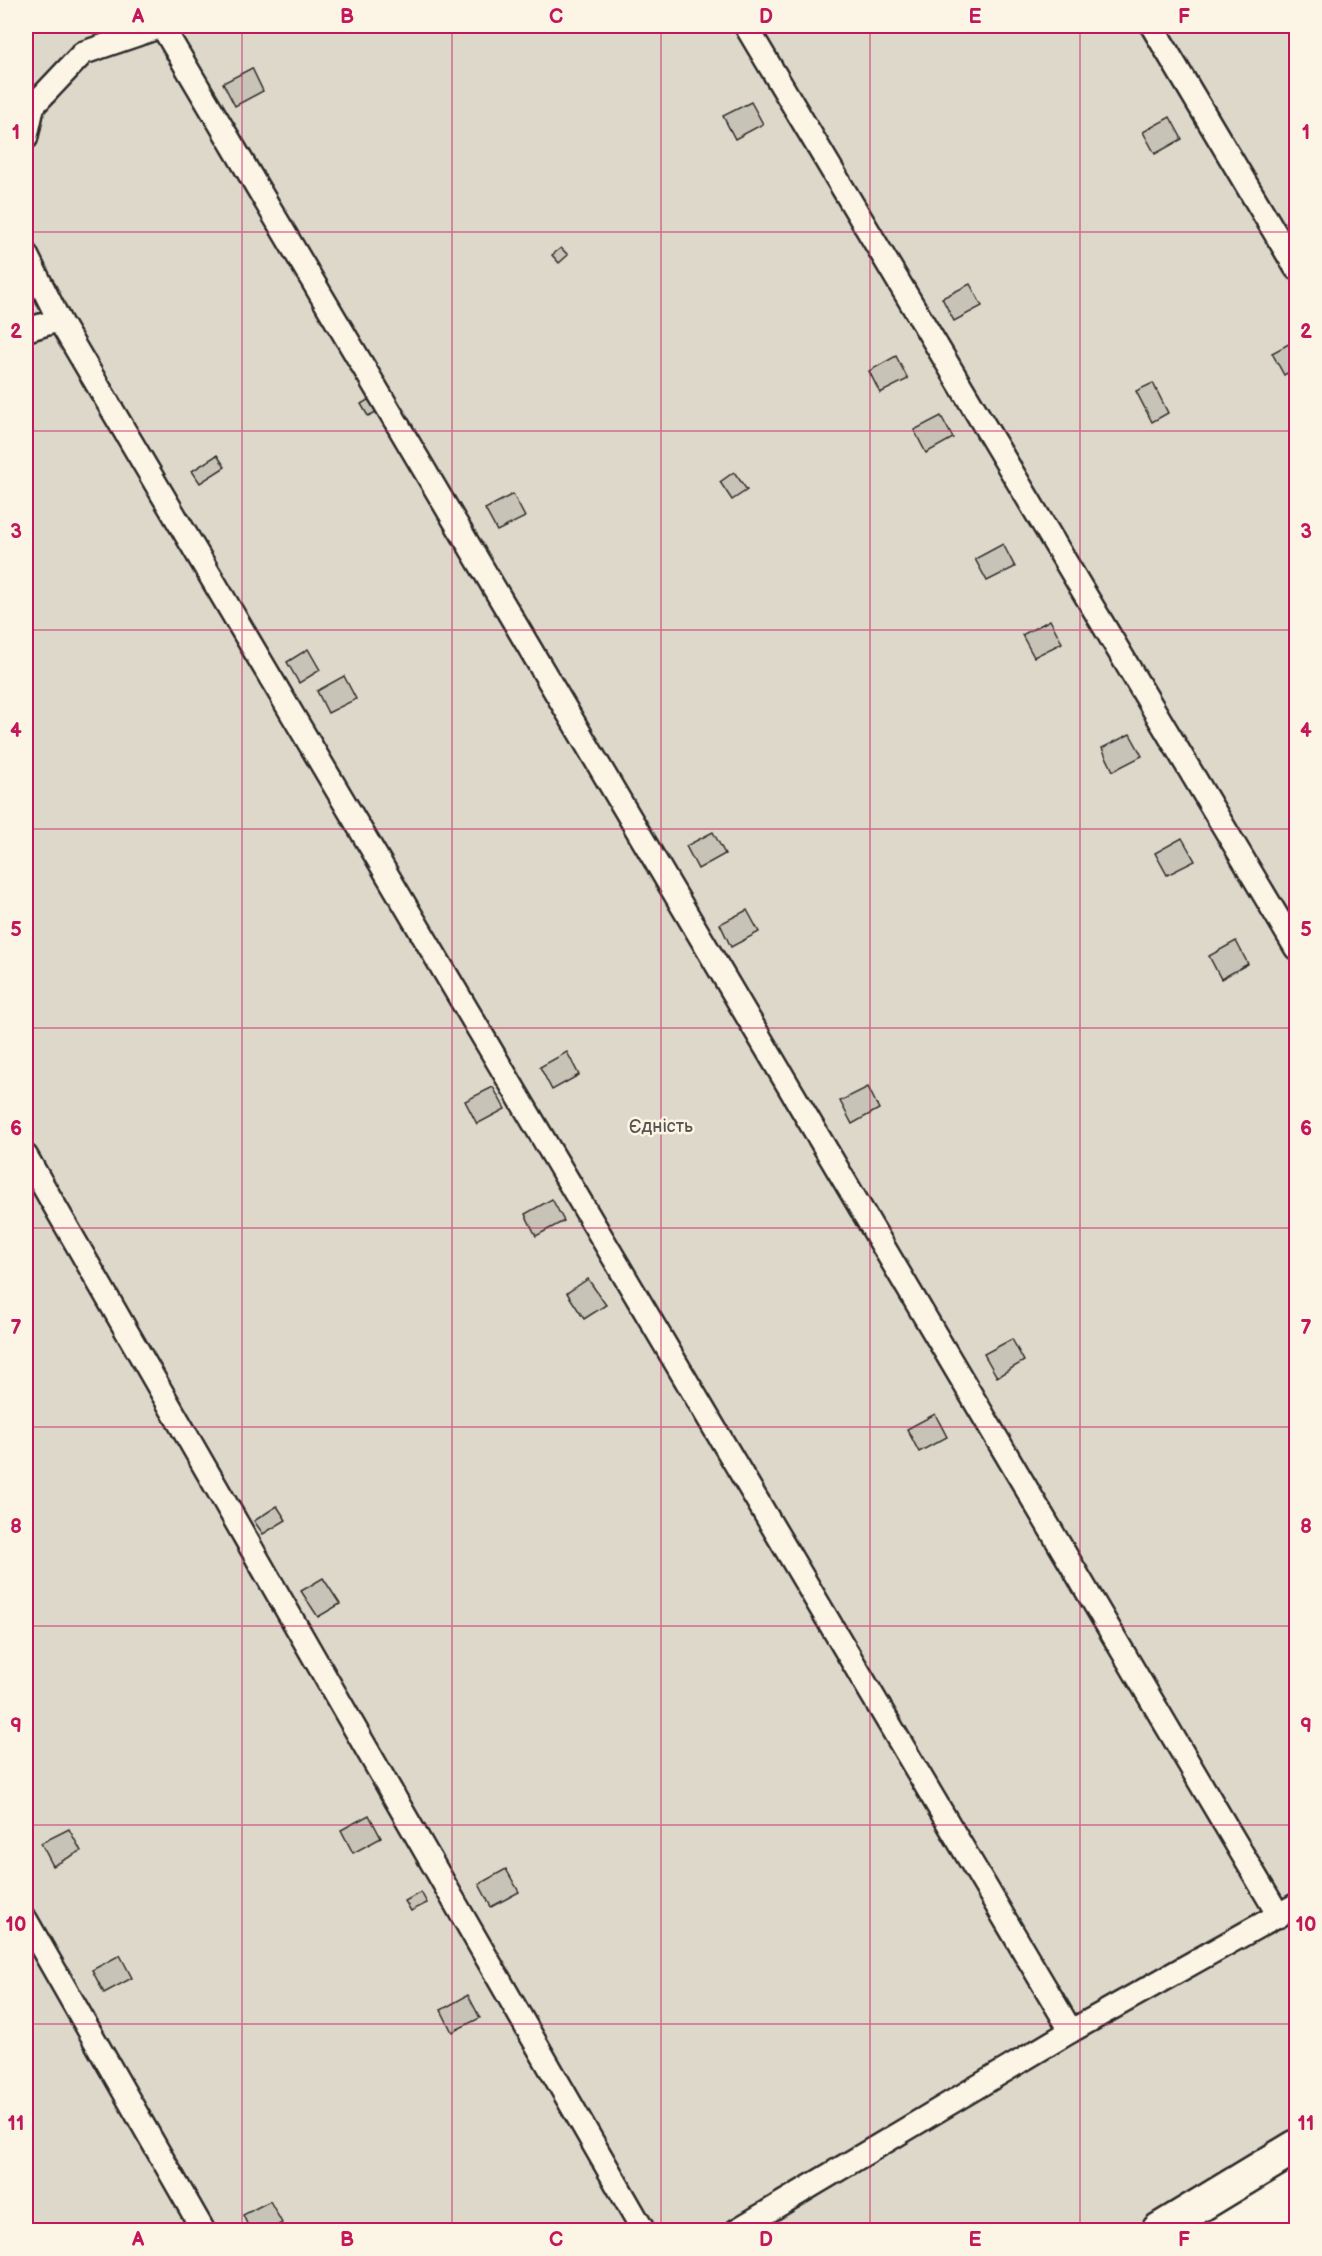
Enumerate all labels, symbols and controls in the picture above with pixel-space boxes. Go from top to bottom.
text: A [131,5,145,29]
text: B [340,5,354,29]
text: C [549,5,563,29]
text: D [759,5,773,29]
text: E [969,5,982,29]
text: F [1178,5,1190,29]
text: 1 [12,121,20,145]
text: 1 [1302,121,1310,145]
text: 2 [10,320,22,344]
text: 2 [1300,320,1312,344]
text: 3 [10,520,22,544]
text: 3 [1300,520,1312,544]
text: 4 [10,719,22,743]
text: 4 [1300,719,1312,743]
text: 5 [10,918,22,942]
text: 5 [1300,918,1312,942]
park label: Єдність [629,1116,693,1137]
text: 6 [10,1117,22,1141]
text: 6 [1300,1117,1312,1141]
text: 7 [10,1316,22,1340]
text: 7 [1300,1316,1312,1340]
text: 8 [10,1515,22,1539]
text: 8 [1300,1515,1312,1539]
text: 9 [10,1714,22,1738]
text: 9 [1300,1714,1312,1738]
text: 10 [6,1913,26,1937]
text: 10 [1296,1913,1316,1937]
text: 11 [8,2112,24,2136]
text: 11 [1298,2112,1314,2136]
text: A [131,2228,145,2252]
text: B [340,2228,354,2252]
text: C [549,2228,563,2252]
text: D [759,2228,773,2252]
text: E [969,2228,982,2252]
text: F [1178,2228,1190,2252]

